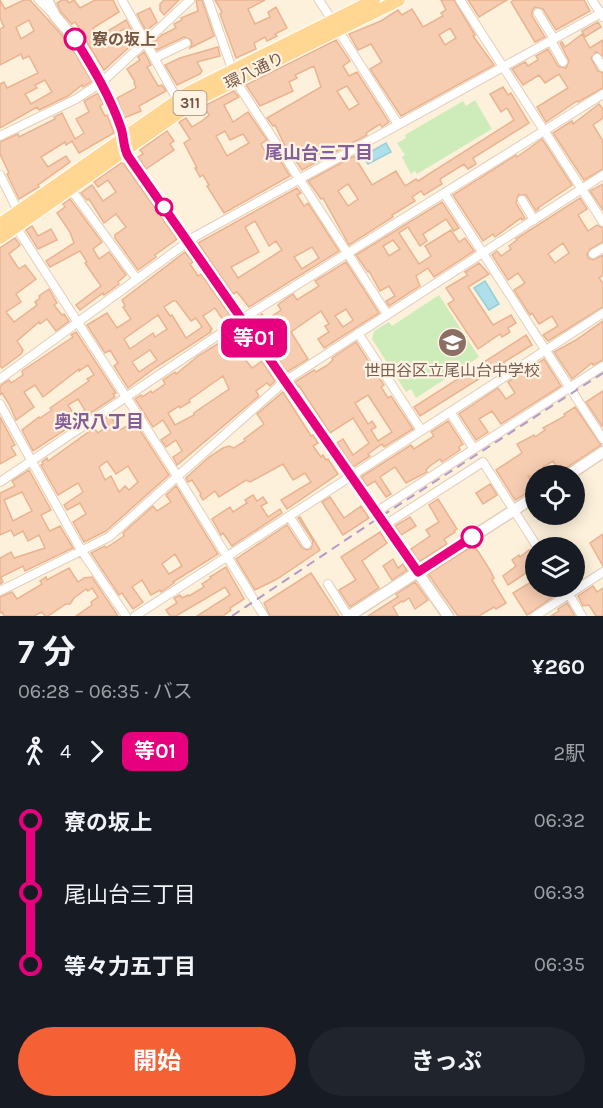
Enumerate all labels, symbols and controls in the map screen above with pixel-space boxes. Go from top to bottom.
marker: 寮の坂上 [64,28,86,50]
place label: 寮の坂上 [92,30,156,49]
street label: 環八通り [221,48,287,93]
road number: 311 [174,91,207,115]
district label: 尾山台三丁目 [265,142,373,164]
unlabelled marker [155,198,173,216]
line badge: 等01 [220,318,288,358]
text: 等01 [233,326,275,350]
school or university icon: 世田谷区立尾山台中学校 [436,326,468,358]
place label: 世田谷区立尾山台中学校 [364,361,540,380]
district label: 奥沢八丁目 [54,411,144,433]
map controls [525,465,585,597]
button: locate [525,465,585,525]
unlabelled marker [461,526,483,548]
button: layers [525,537,585,597]
text: 7 分 [18,633,76,671]
text: ¥260 [532,654,585,680]
text: 06:28 – 06:35 · バス [18,680,193,703]
icon: walk [18,735,51,768]
icon: forward [80,735,113,768]
text: 等01 [134,739,176,763]
text: 4 [60,740,71,763]
text: 2駅 [553,742,585,765]
text: 06:32 [534,809,585,832]
text: 寮の坂上 [64,810,152,836]
text: 06:33 [533,881,585,904]
text: 尾山台三丁目 [64,882,196,908]
text: 06:35 [534,953,585,976]
text: 等々力五丁目 [64,954,196,980]
button: 開始 [18,1027,296,1096]
button: きっぷ [308,1027,585,1096]

